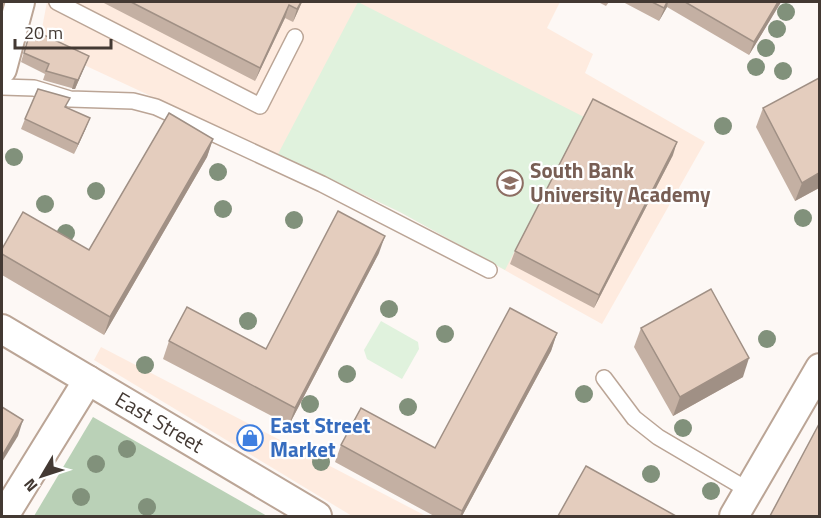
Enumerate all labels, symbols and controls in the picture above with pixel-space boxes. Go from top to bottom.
scale bar [15,12,111,50]
text: 20 m [24,19,63,46]
place label: South Bank University Academy [530,154,711,210]
school or university icon: South Bank University Academy [495,168,525,198]
street label: East Street [110,383,211,461]
place label: East Street Market [270,409,371,465]
shop icon: East Street Market [235,423,265,453]
north arrow [12,446,72,506]
text: N [18,474,43,497]

